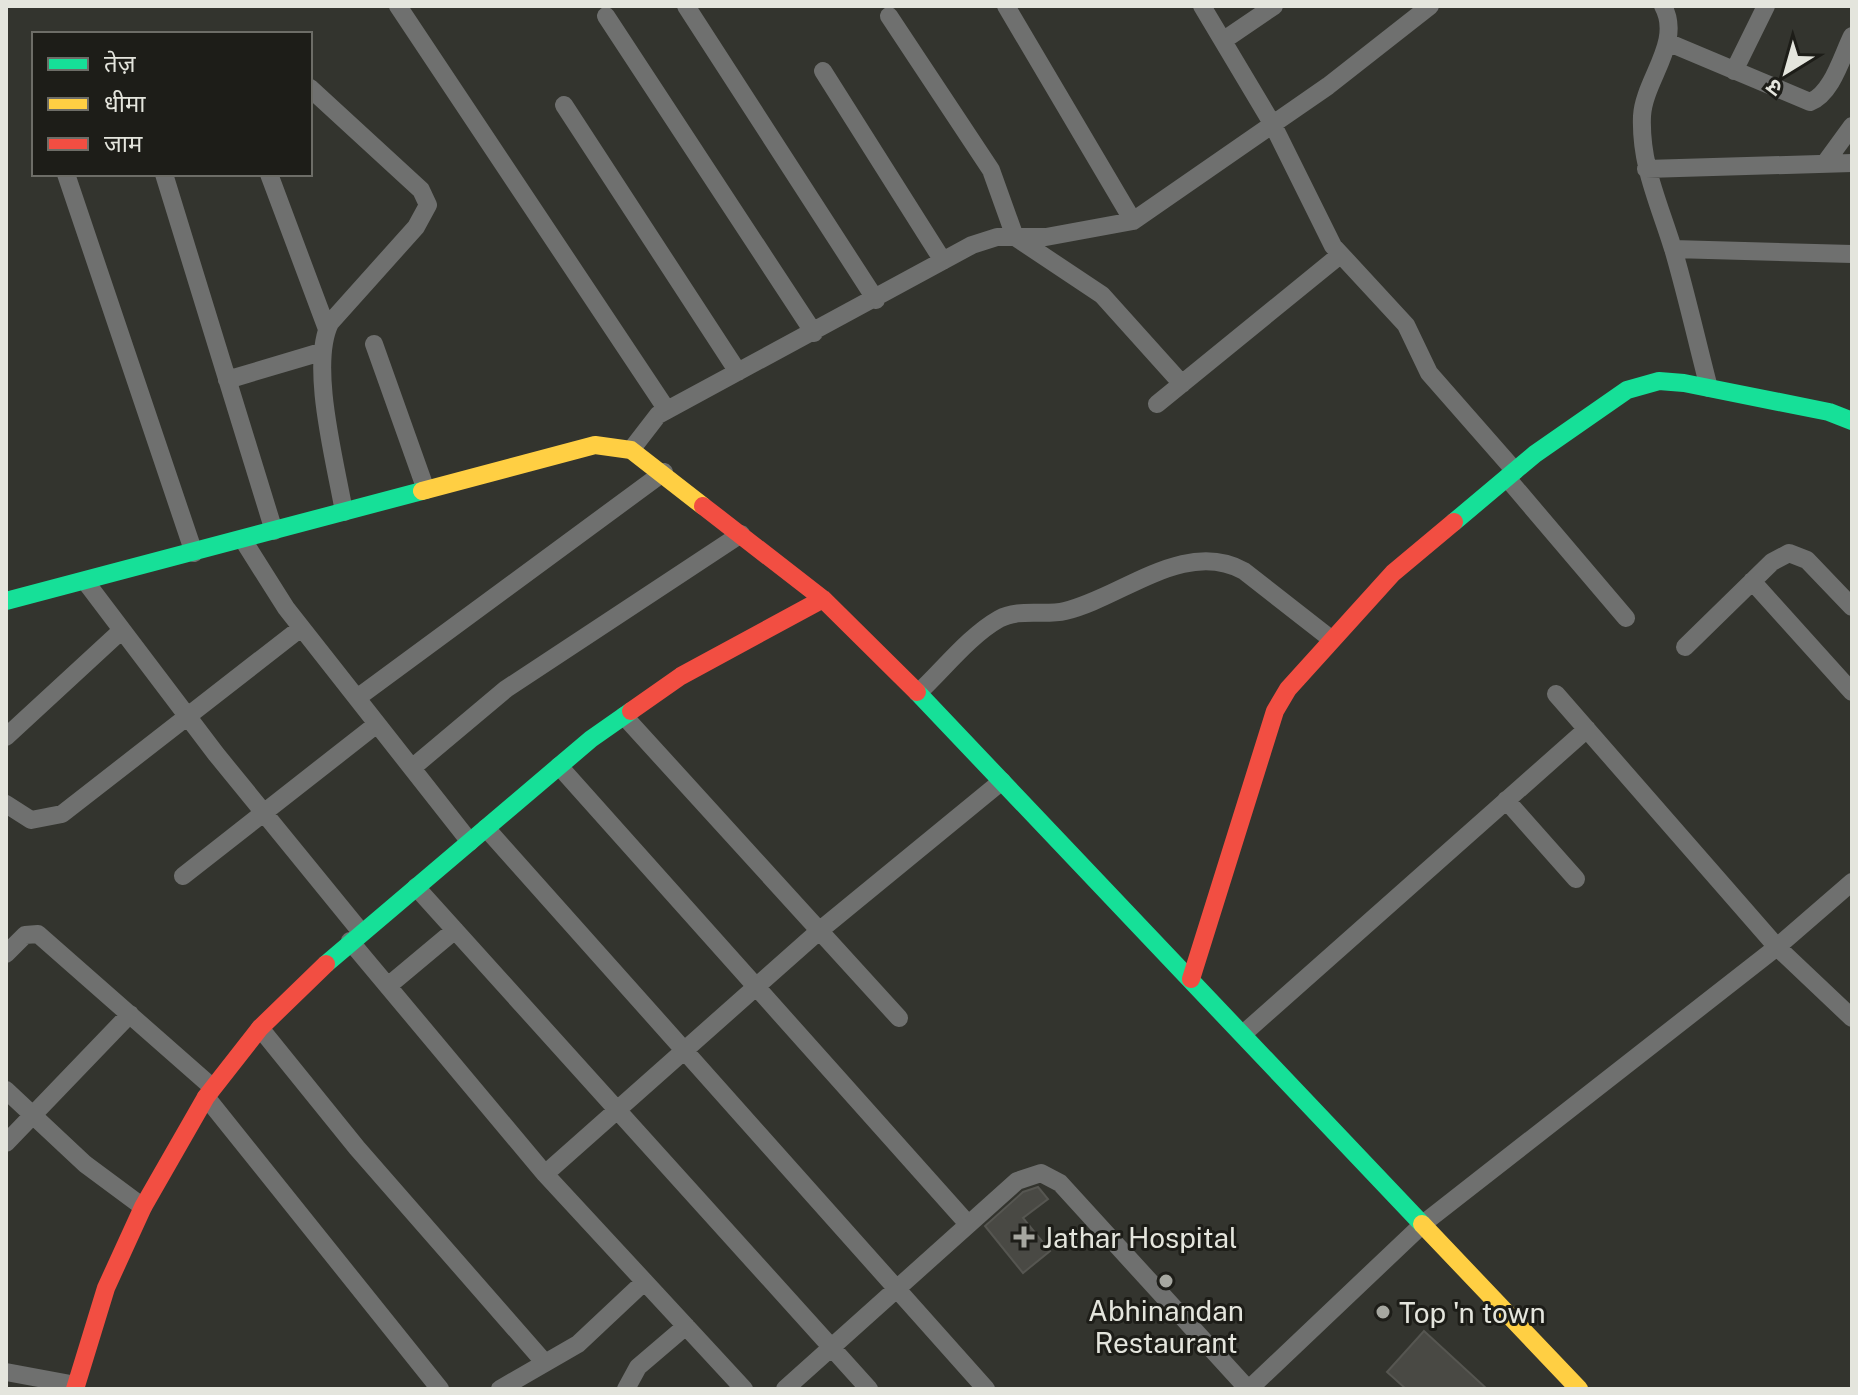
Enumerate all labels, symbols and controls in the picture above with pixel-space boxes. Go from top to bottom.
legend [32,32,312,176]
north arrow [1746,32,1826,112]
text: तेज़ [104,49,137,77]
text: उ [1760,73,1787,102]
text: धीमा [104,89,146,117]
text: जाम [104,129,143,157]
place label: Jathar Hospital [1042,1221,1238,1254]
marker: Jathar Hospital [1013,1226,1035,1248]
marker: Abhinandan Restaurant [1157,1272,1175,1290]
place label: Abhinandan Restaurant [1088,1294,1244,1359]
place label: Top 'n town [1399,1296,1546,1329]
marker: Top 'n town [1374,1303,1392,1321]

